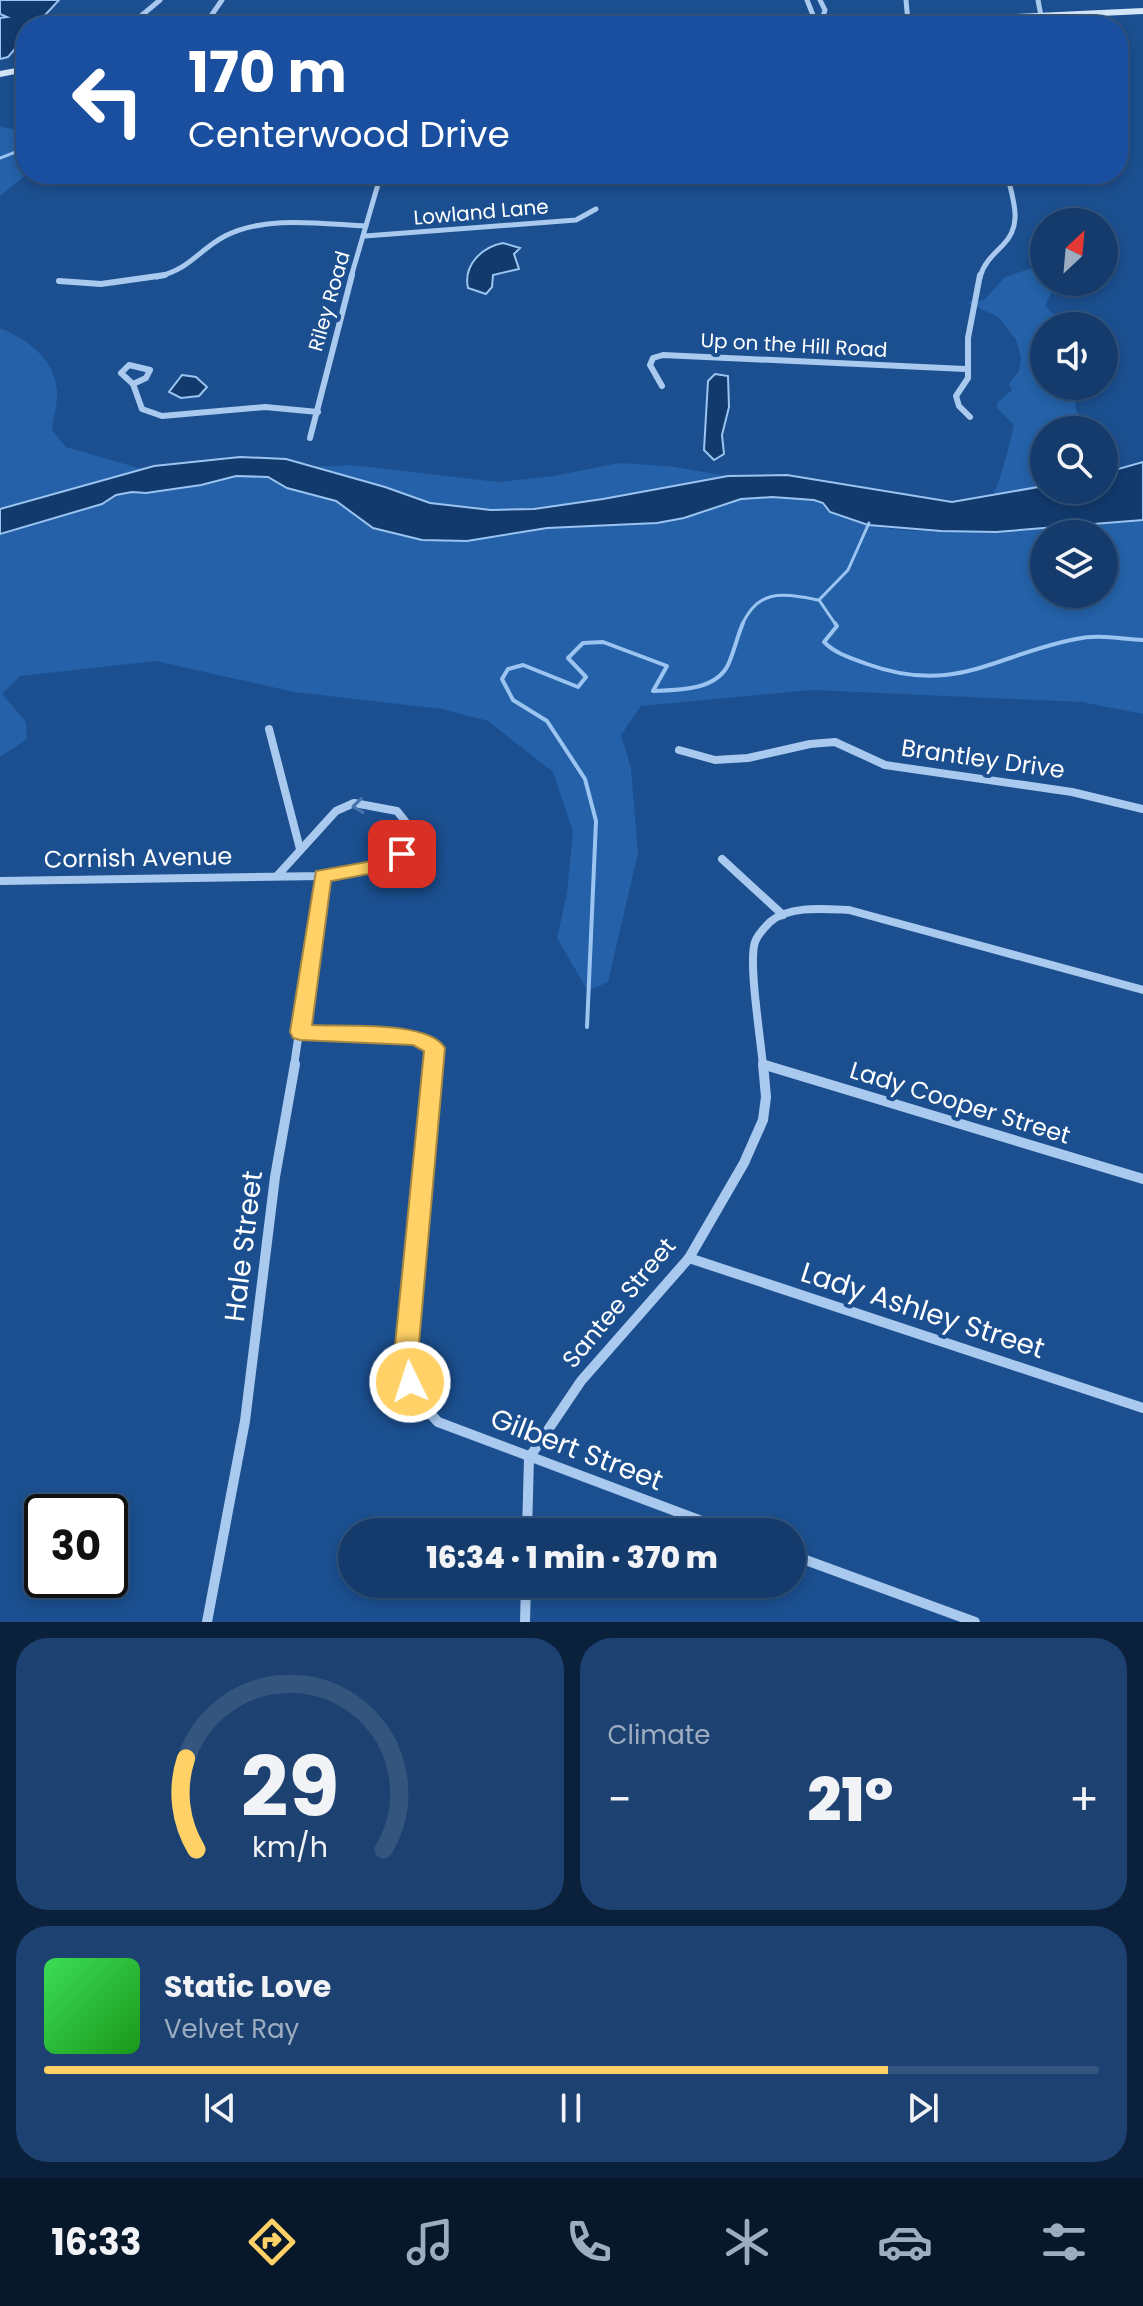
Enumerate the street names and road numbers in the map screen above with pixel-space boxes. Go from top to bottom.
street label: Lowland Lane [412,192,550,232]
street label: Riley Road [301,248,357,354]
street label: Up on the Hill Road [700,326,888,364]
street label: Brantley Drive [899,731,1067,786]
street label: Cornish Avenue [43,839,233,876]
street label: Lady Cooper Street [846,1053,1074,1152]
street label: Hale Street [215,1168,272,1324]
street label: Santee Street [554,1230,683,1375]
street label: Lady Ashley Street [796,1253,1050,1368]
street label: Gilbert Street [485,1399,669,1500]

